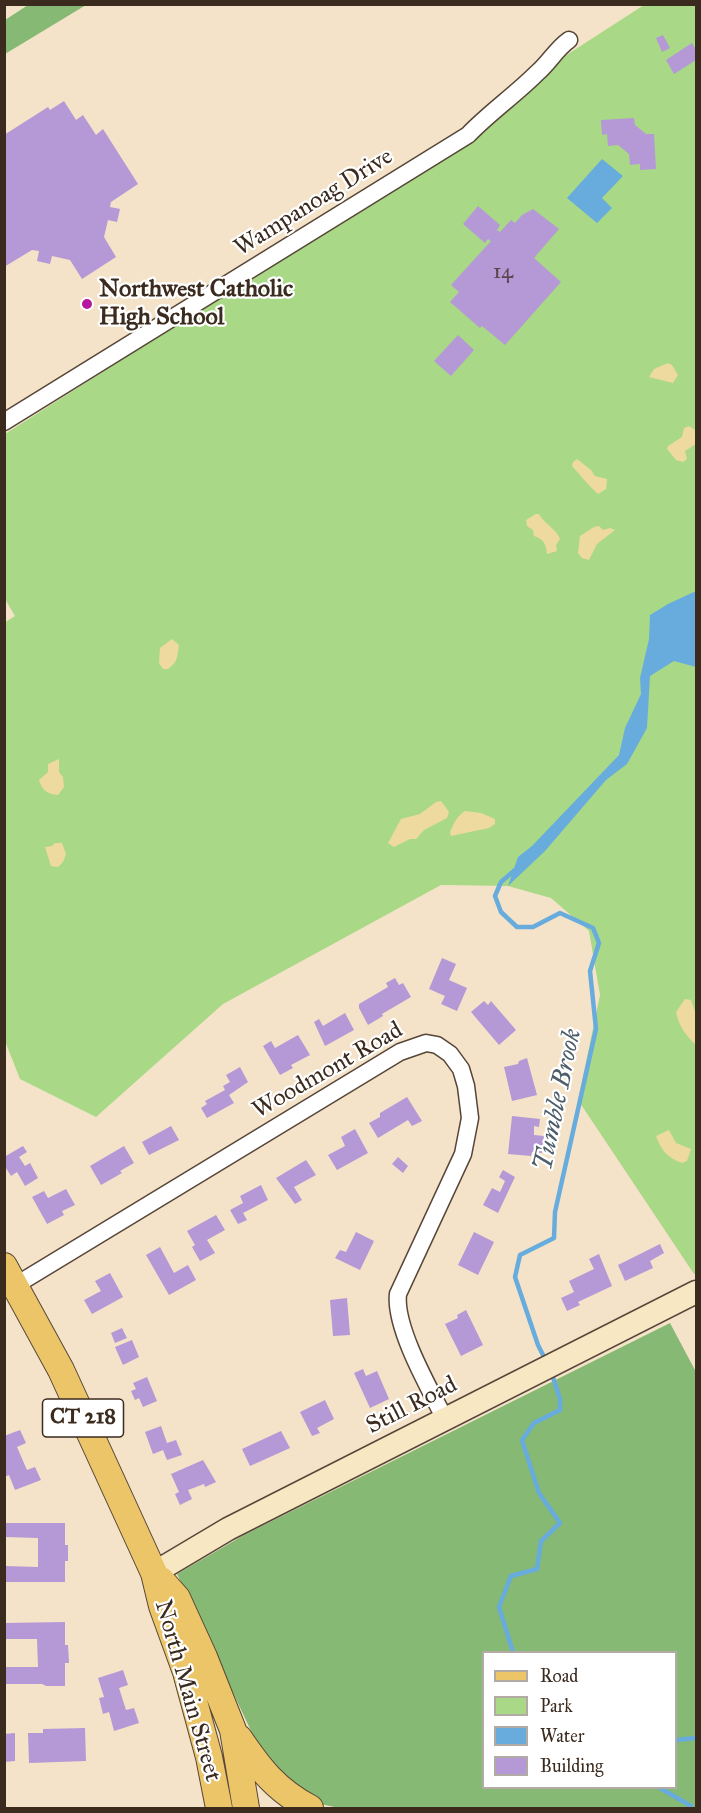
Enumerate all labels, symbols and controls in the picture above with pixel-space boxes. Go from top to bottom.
street label: Wampanoag Drive [229,143,399,263]
house number: 14 [493,260,513,286]
place label: Northwest Catholic High School [99,276,293,332]
marker: Northwest Catholic High School [80,297,94,311]
street label: Woodmont Road [248,1016,408,1126]
water label: Tumble Brook [529,1026,589,1174]
street label: Still Road [362,1371,462,1441]
road number: CT 218 [42,1399,124,1437]
street label: North Main Street [147,1597,227,1785]
legend [482,1651,677,1789]
text: Road [540,1665,578,1687]
text: Park [540,1695,573,1717]
text: Water [540,1725,584,1747]
text: Building [540,1755,603,1777]

